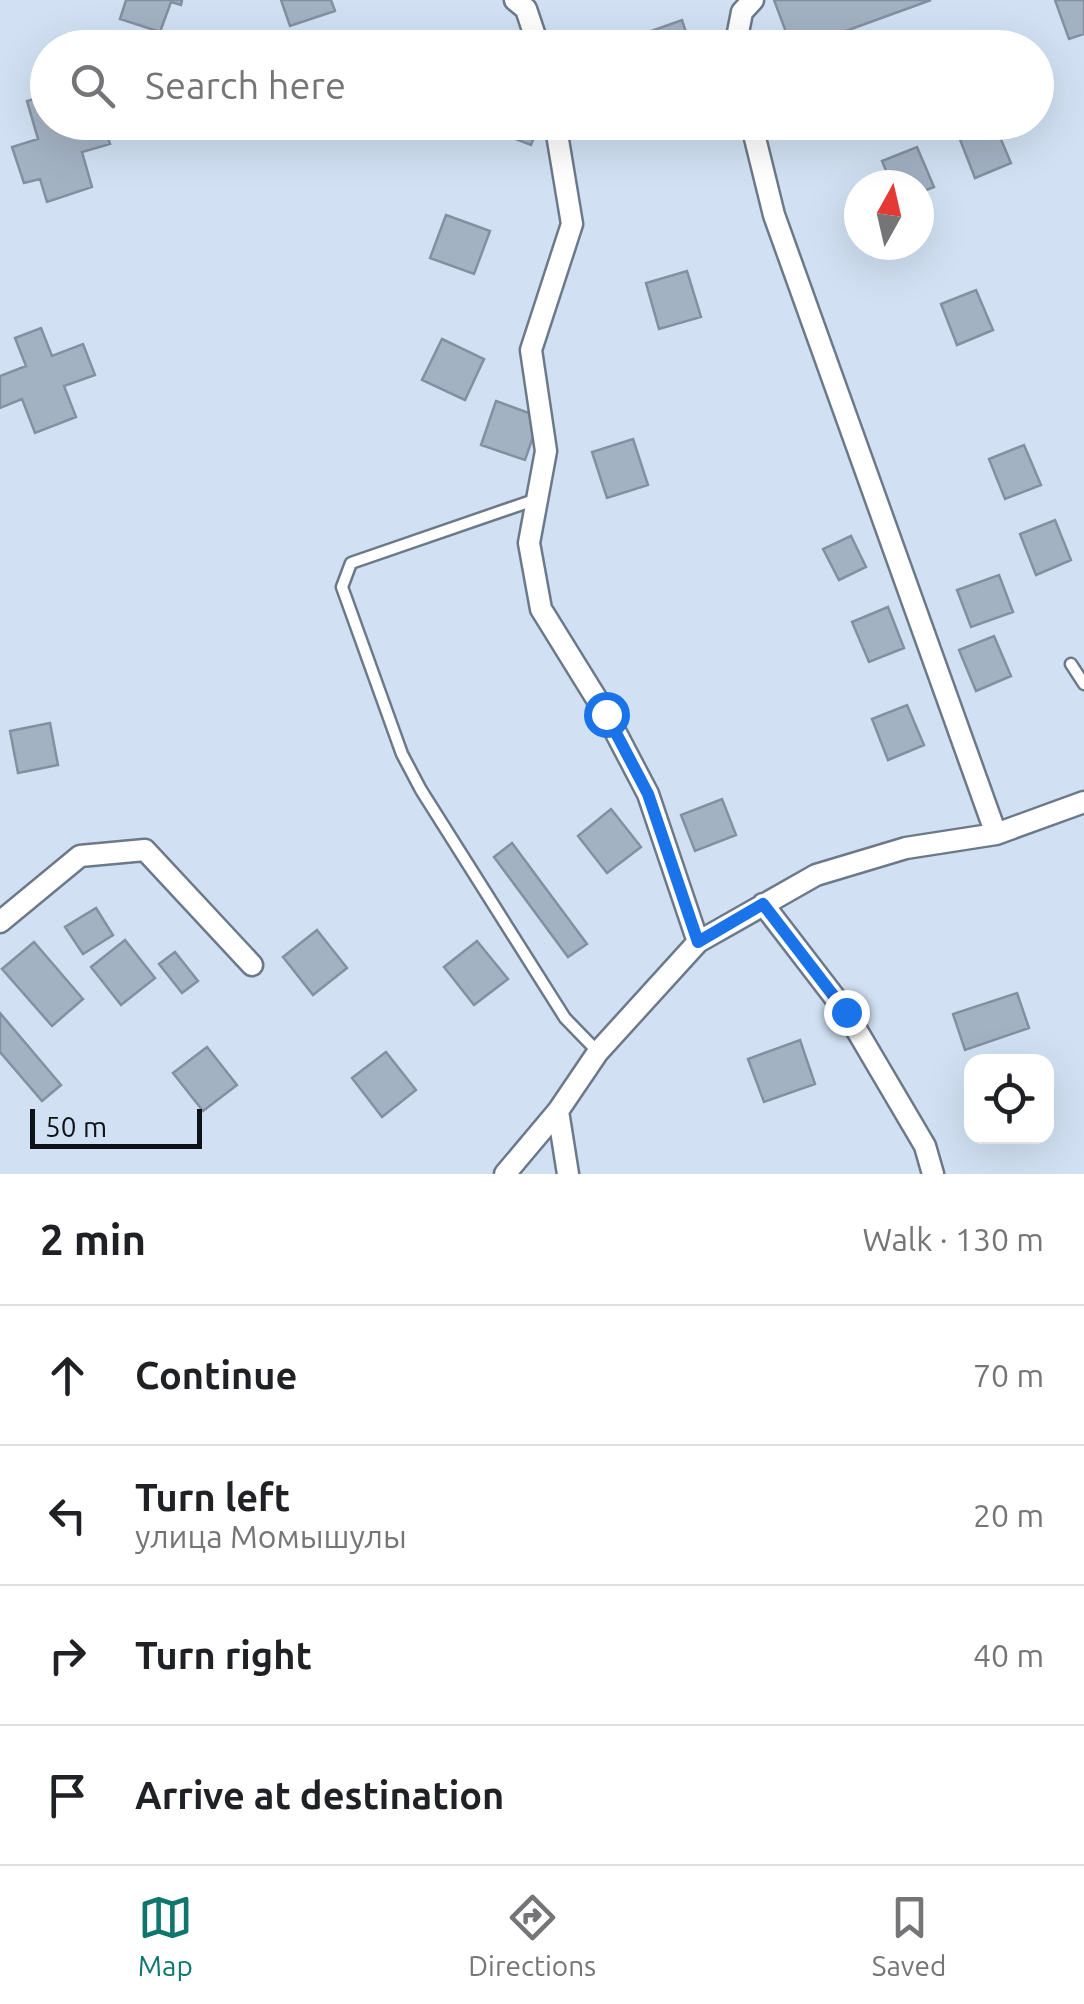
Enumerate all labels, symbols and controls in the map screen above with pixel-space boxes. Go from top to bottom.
search box [30,30,1054,140]
icon: search [65,58,120,113]
text: Search here [145,64,346,106]
north arrow [844,170,934,260]
route start [584,692,630,738]
route end [824,990,870,1036]
map controls [964,1054,1054,1144]
button: locate [964,1054,1054,1144]
scale bar [30,1104,202,1148]
text: 50 m [45,1111,107,1142]
text: 2 min [40,1216,146,1263]
text: Walk · 130 m [862,1221,1044,1257]
icon: ahead [40,1348,95,1403]
text: Continue [135,1354,297,1396]
text: 70 m [973,1357,1044,1393]
text: Turn left [135,1476,290,1518]
icon: left [40,1488,95,1543]
text: 20 m [973,1497,1044,1533]
text: улица Момышулы [135,1518,407,1554]
icon: right [40,1628,95,1683]
text: Turn right [135,1634,312,1676]
text: 40 m [973,1637,1044,1673]
icon: arrive [40,1768,95,1823]
text: Arrive at destination [135,1774,504,1816]
tab: Map [138,1890,193,1981]
tab: Directions [468,1890,596,1981]
tab: Saved [872,1890,946,1981]

